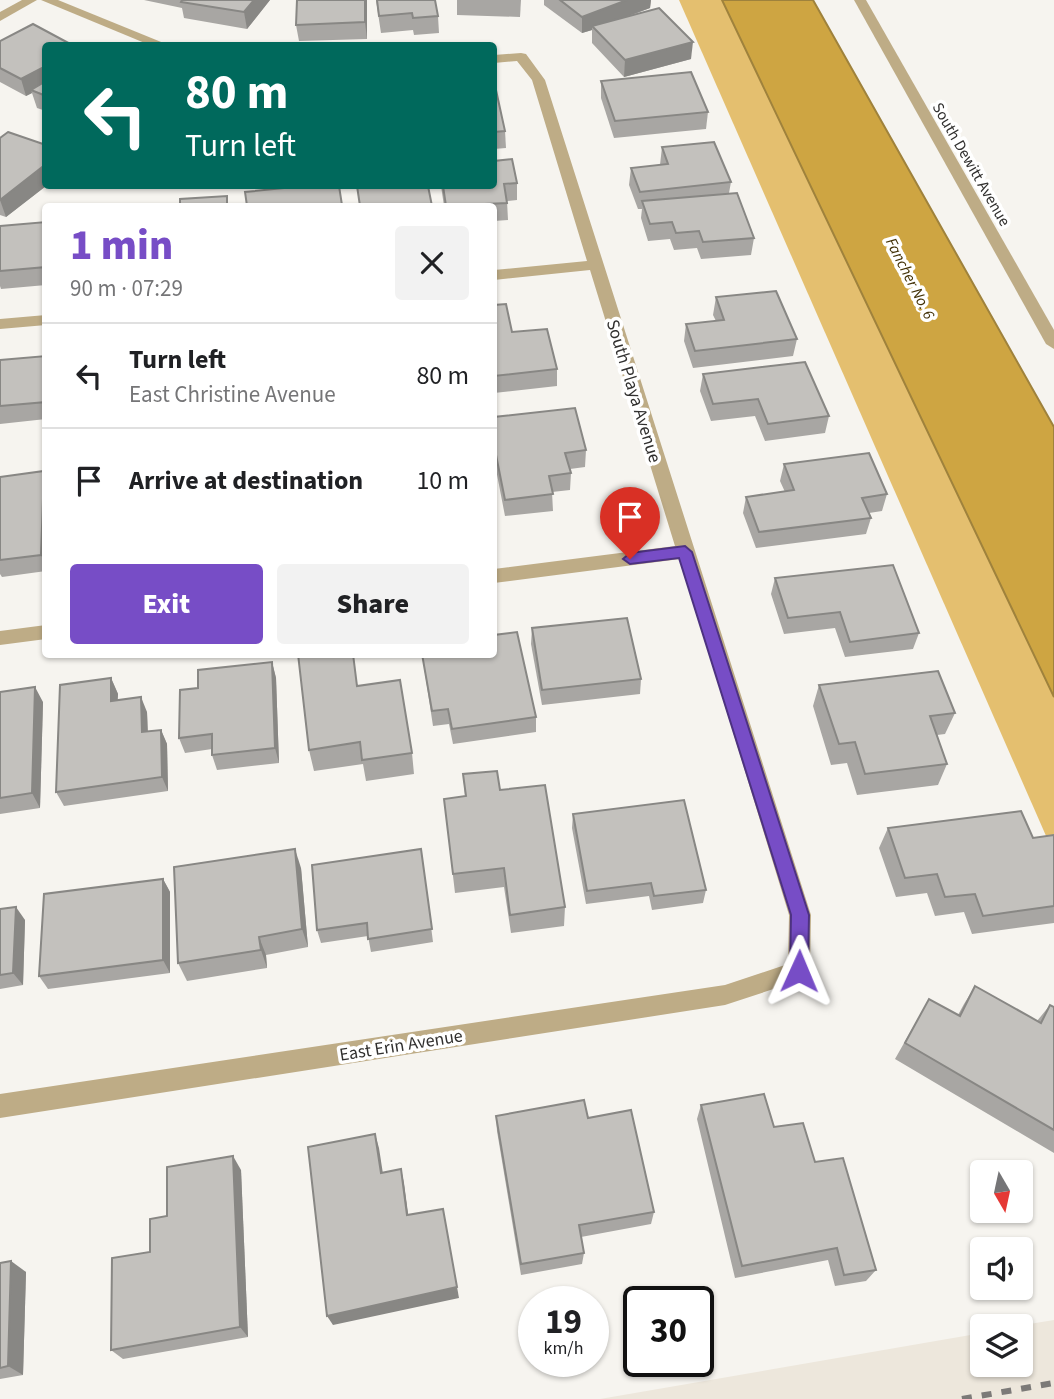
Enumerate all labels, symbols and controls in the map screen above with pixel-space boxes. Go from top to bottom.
text: 80 m [185,58,289,128]
icon: left [70,70,161,161]
street label: South Dewitt Avenue [927,99,1016,230]
text: Turn left [185,123,296,169]
text: 1 min [70,216,173,276]
button: close [395,226,469,300]
water label: Fancher No. 6 [880,234,940,323]
text: 90 m · 07:29 [70,272,183,305]
street label: South Playa Avenue [600,316,667,466]
text: Turn left [129,341,226,378]
icon: left [70,357,108,395]
text: 80 m [416,357,469,394]
text: East Christine Avenue [129,378,336,411]
icon: arrive [70,462,108,500]
text: Arrive at destination [129,462,363,499]
text: 10 m [416,462,469,499]
pin [600,487,660,559]
icon: arrive [611,498,649,536]
button: Exit [70,564,263,644]
button: Share [277,564,469,644]
position arrow [762,934,836,1008]
street label: East Erin Avenue [338,1023,465,1068]
north arrow [970,1160,1032,1223]
map controls [970,1160,1033,1377]
button: sound [970,1237,1033,1300]
speed limit sign: 30 [623,1286,714,1377]
text: 19 [545,1297,582,1347]
button: layers [970,1314,1033,1377]
text: km/h [544,1336,583,1361]

